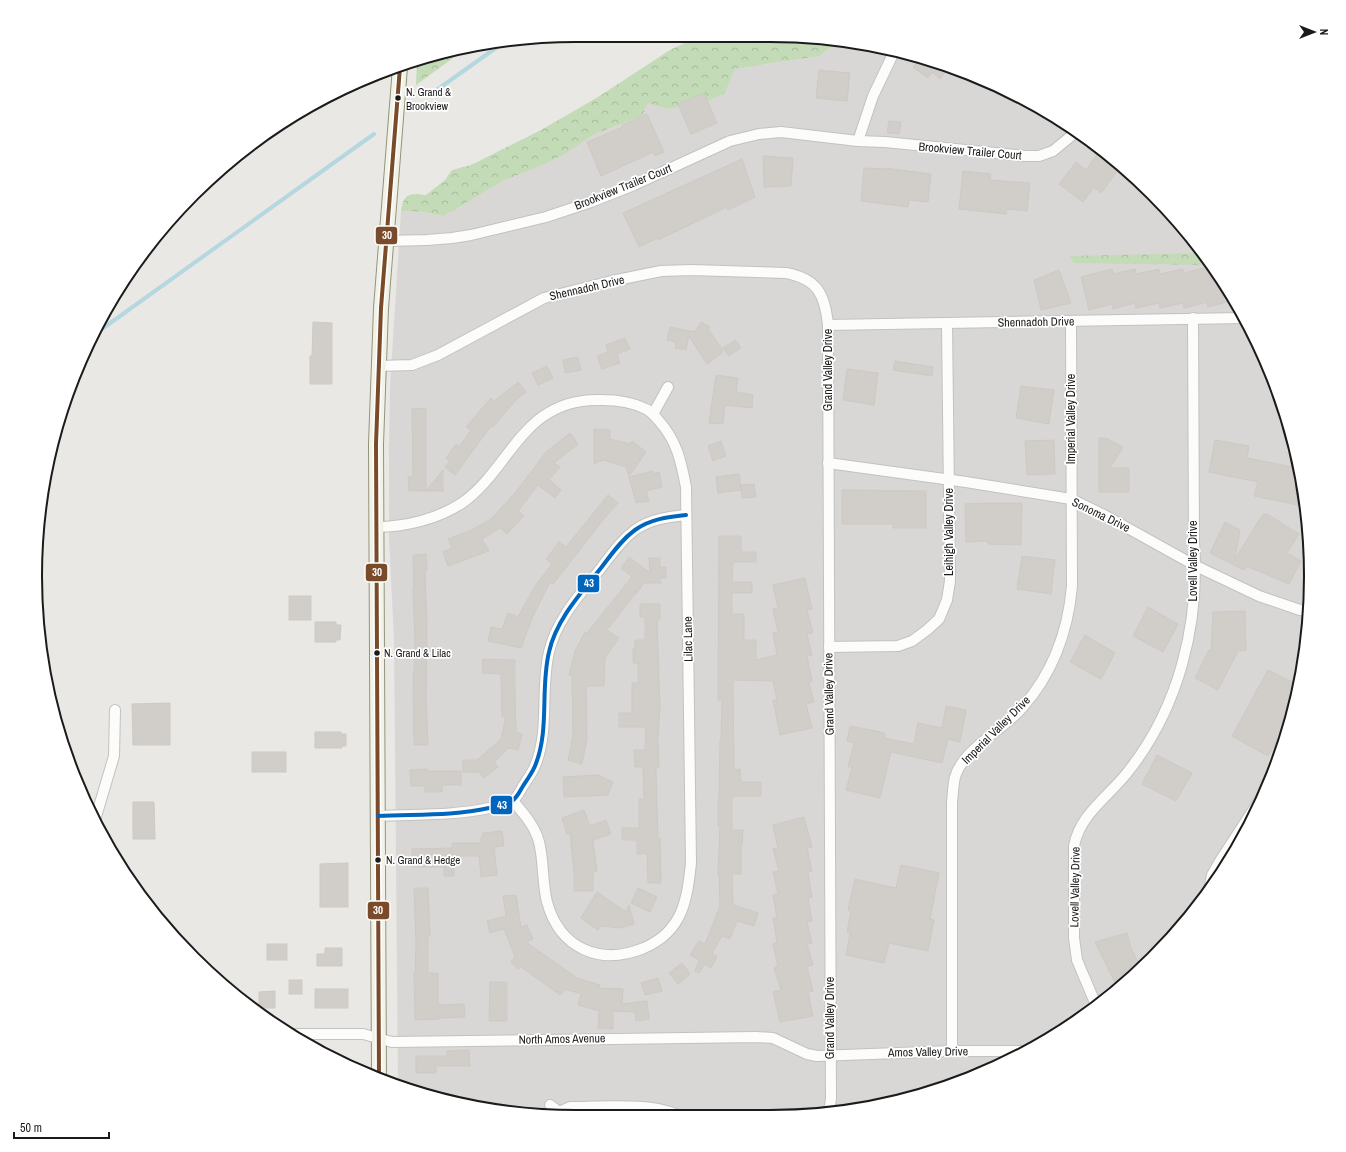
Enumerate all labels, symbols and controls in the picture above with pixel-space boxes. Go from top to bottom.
north arrow [1294,12,1334,52]
text: N [1317,29,1331,35]
place label: N. Grand & Brookview [406,85,451,113]
marker: N. Grand & Brookview [393,93,403,103]
street label: Brookview Trailer Court [918,139,1022,163]
street label: Brookview Trailer Court [572,160,674,214]
line badge: 30 [375,226,398,245]
text: 30 [382,228,392,242]
street label: Shennadoh Drive [548,272,626,304]
street label: Shennadoh Drive [998,313,1074,331]
street label: Grand Valley Drive [820,329,836,411]
street label: Imperial Valley Drive [1063,374,1079,464]
street label: Leihigh Valley Drive [941,488,957,576]
street label: Sonoma Drive [1069,494,1133,536]
street label: Lovell Valley Drive [1185,521,1201,601]
line badge: 30 [365,563,388,582]
text: 30 [372,565,382,579]
line badge: 43 [577,574,600,593]
text: 43 [584,576,594,590]
street label: Lilac Lane [680,616,696,662]
place label: N. Grand & Lilac [384,646,451,660]
marker: N. Grand & Lilac [372,648,382,658]
street label: Grand Valley Drive [820,653,838,735]
street label: Imperial Valley Drive [958,692,1034,768]
line badge: 43 [490,795,513,815]
text: 43 [497,798,507,812]
street label: Lovell Valley Drive [1066,846,1084,928]
place label: N. Grand & Hedge [386,853,460,867]
marker: N. Grand & Hedge [373,855,383,865]
line badge: 30 [367,901,390,920]
text: 30 [373,903,383,917]
street label: Grand Valley Drive [822,977,838,1059]
street label: North Amos Avenue [518,1030,606,1048]
street label: Amos Valley Drive [887,1043,968,1061]
scale bar [14,1114,109,1140]
text: 50 m [20,1120,42,1136]

